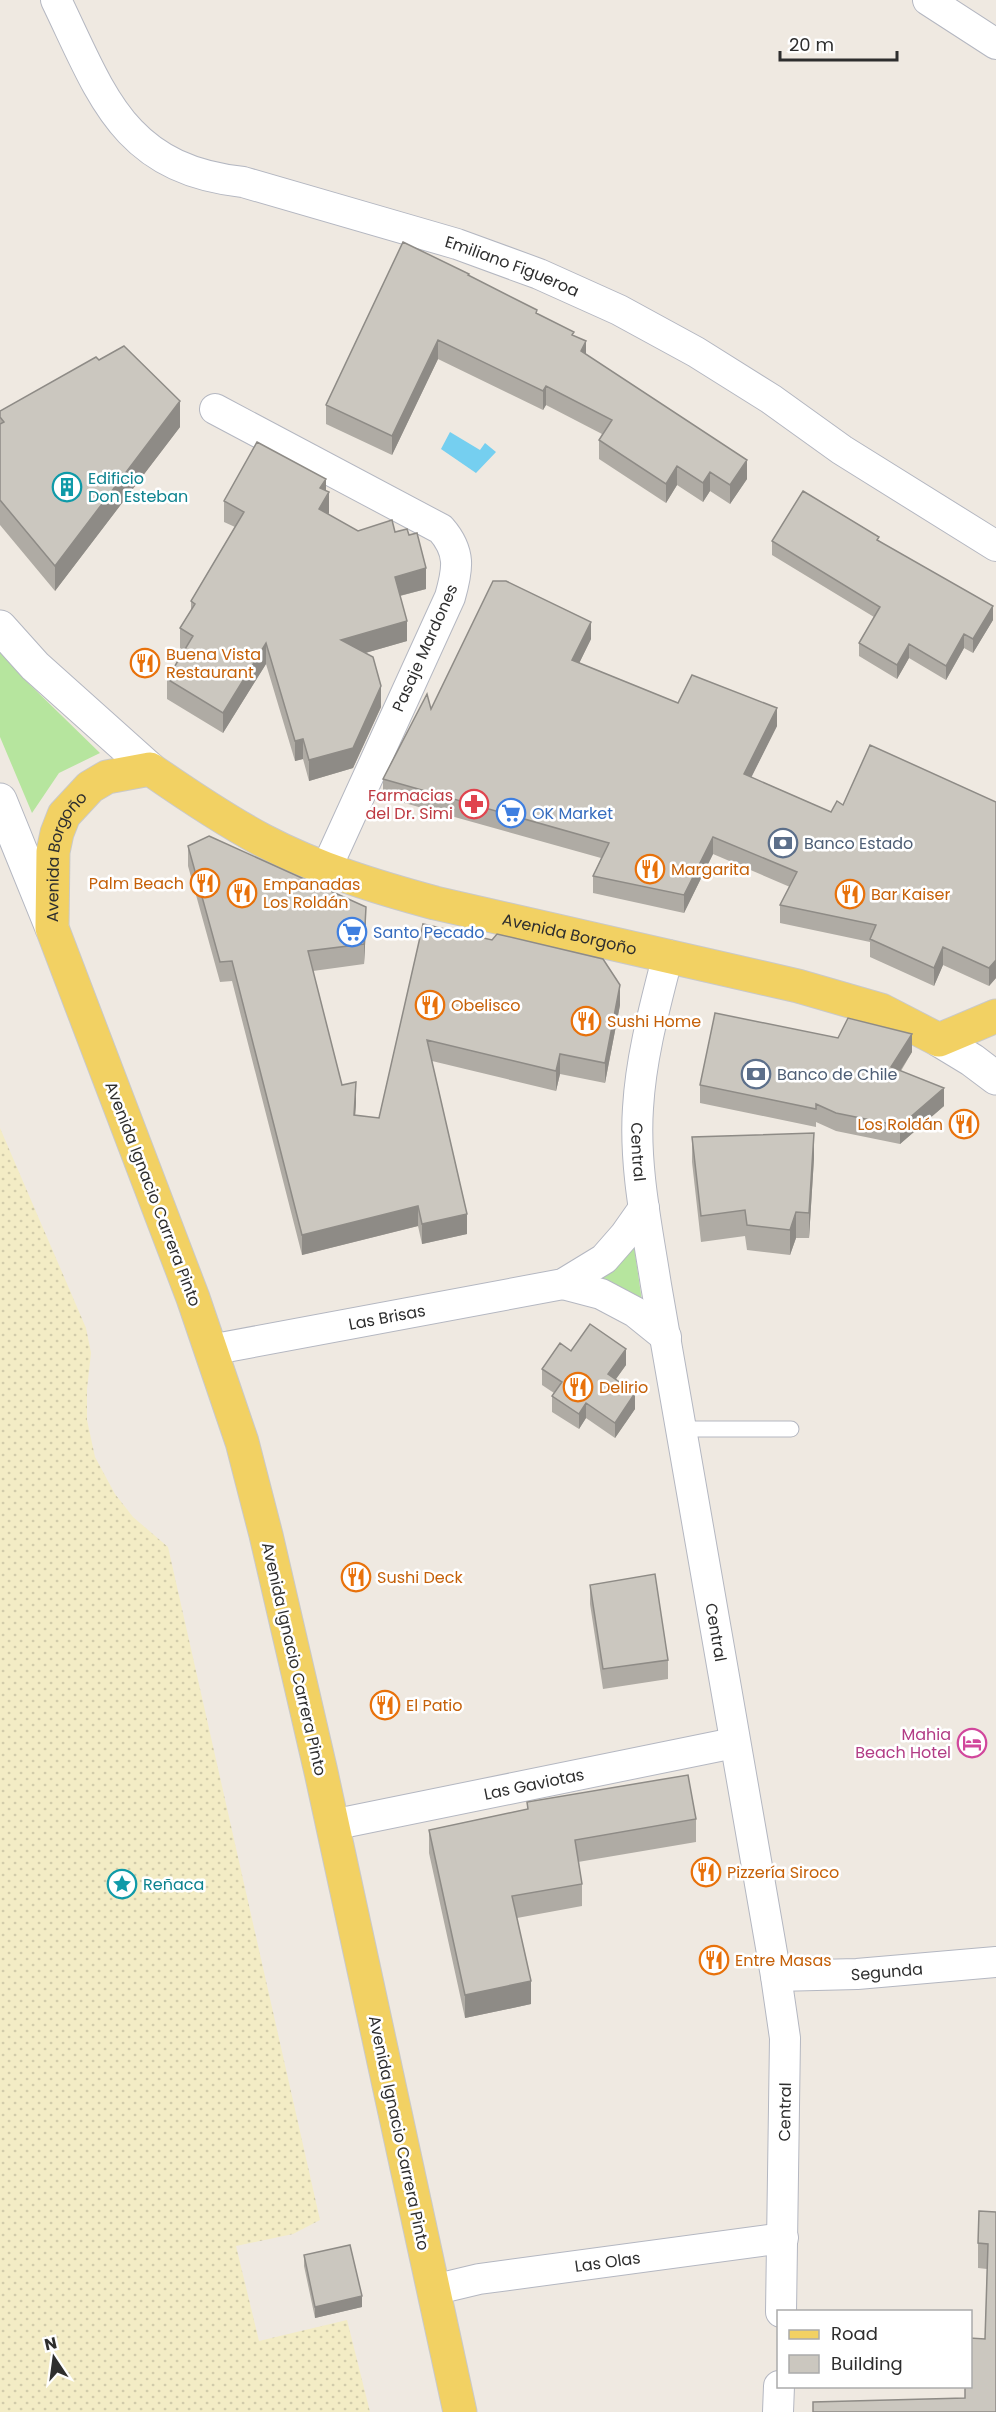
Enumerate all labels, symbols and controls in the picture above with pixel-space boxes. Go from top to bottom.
scale bar [780,24,897,62]
text: 20 m [789,32,834,57]
street label: Emiliano Figueroa [442,230,583,302]
place label: Edificio Don Esteban [88,467,188,508]
building icon: Edificio Don Esteban [51,471,83,503]
street label: Pasaje Mardones [387,580,463,716]
place label: Buena Vista Restaurant [166,643,261,684]
restaurant icon: Buena Vista Restaurant [129,647,161,679]
place label: Farmacias del Dr. Simi [365,784,453,825]
street label: Avenida Borgoño [41,786,92,922]
pharmacy icon: Farmacias del Dr. Simi [458,788,490,820]
supermarket icon: OK Market [495,797,527,829]
place label: OK Market [532,802,613,825]
bank icon: Banco Estado [767,827,799,859]
place label: Banco Estado [804,832,913,855]
restaurant icon: Margarita [634,853,666,885]
place label: Margarita [671,858,750,881]
restaurant icon: Palm Beach [189,867,221,899]
place label: Palm Beach [89,872,184,895]
place label: Empanadas Los Roldán [263,873,360,914]
restaurant icon: Empanadas Los Roldán [226,877,258,909]
restaurant icon: Bar Kaiser [834,878,866,910]
place label: Bar Kaiser [871,883,950,906]
street label: Avenida Borgoño [500,907,639,960]
supermarket icon: Santo Pecado [336,916,368,948]
place label: Santo Pecado [373,921,485,944]
restaurant icon: Obelisco [414,989,446,1021]
place label: Obelisco [451,994,521,1017]
restaurant icon: Sushi Home [570,1005,602,1037]
place label: Sushi Home [607,1010,701,1033]
bank icon: Banco de Chile [740,1058,772,1090]
place label: Banco de Chile [777,1063,898,1086]
street label: Avenida Ignacio Carrera Pinto [99,1078,207,1310]
restaurant icon: Los Roldán [948,1108,980,1140]
place label: Los Roldán [857,1113,943,1136]
street label: Central [626,1122,652,1182]
street label: Las Brisas [347,1298,427,1335]
restaurant icon: Delirio [562,1371,594,1403]
place label: Delirio [599,1376,648,1399]
street label: Avenida Ignacio Carrera Pinto [256,1540,332,1778]
restaurant icon: Sushi Deck [340,1561,372,1593]
place label: Sushi Deck [377,1566,463,1589]
street label: Central [700,1601,733,1663]
restaurant icon: El Patio [369,1689,401,1721]
place label: El Patio [406,1694,463,1717]
place label: Mahia Beach Hotel [855,1723,951,1764]
hotel icon: Mahia Beach Hotel [956,1727,988,1759]
street label: Las Gaviotas [482,1762,586,1805]
restaurant icon: Pizzería Siroco [690,1856,722,1888]
place label: Pizzería Siroco [727,1861,839,1884]
place icon: Reñaca [106,1868,138,1900]
place label: Reñaca [143,1873,204,1896]
restaurant icon: Entre Masas [698,1944,730,1976]
place label: Entre Masas [735,1949,832,1972]
street label: Segunda [851,1957,924,1986]
street label: Avenida Ignacio Carrera Pinto [363,2014,435,2252]
street label: Central [773,2082,797,2142]
street label: Las Olas [573,2246,642,2277]
legend [777,2310,972,2388]
text: Road [831,2321,878,2346]
north arrow [24,2328,84,2388]
text: N [42,2331,59,2356]
text: Building [831,2351,903,2376]

